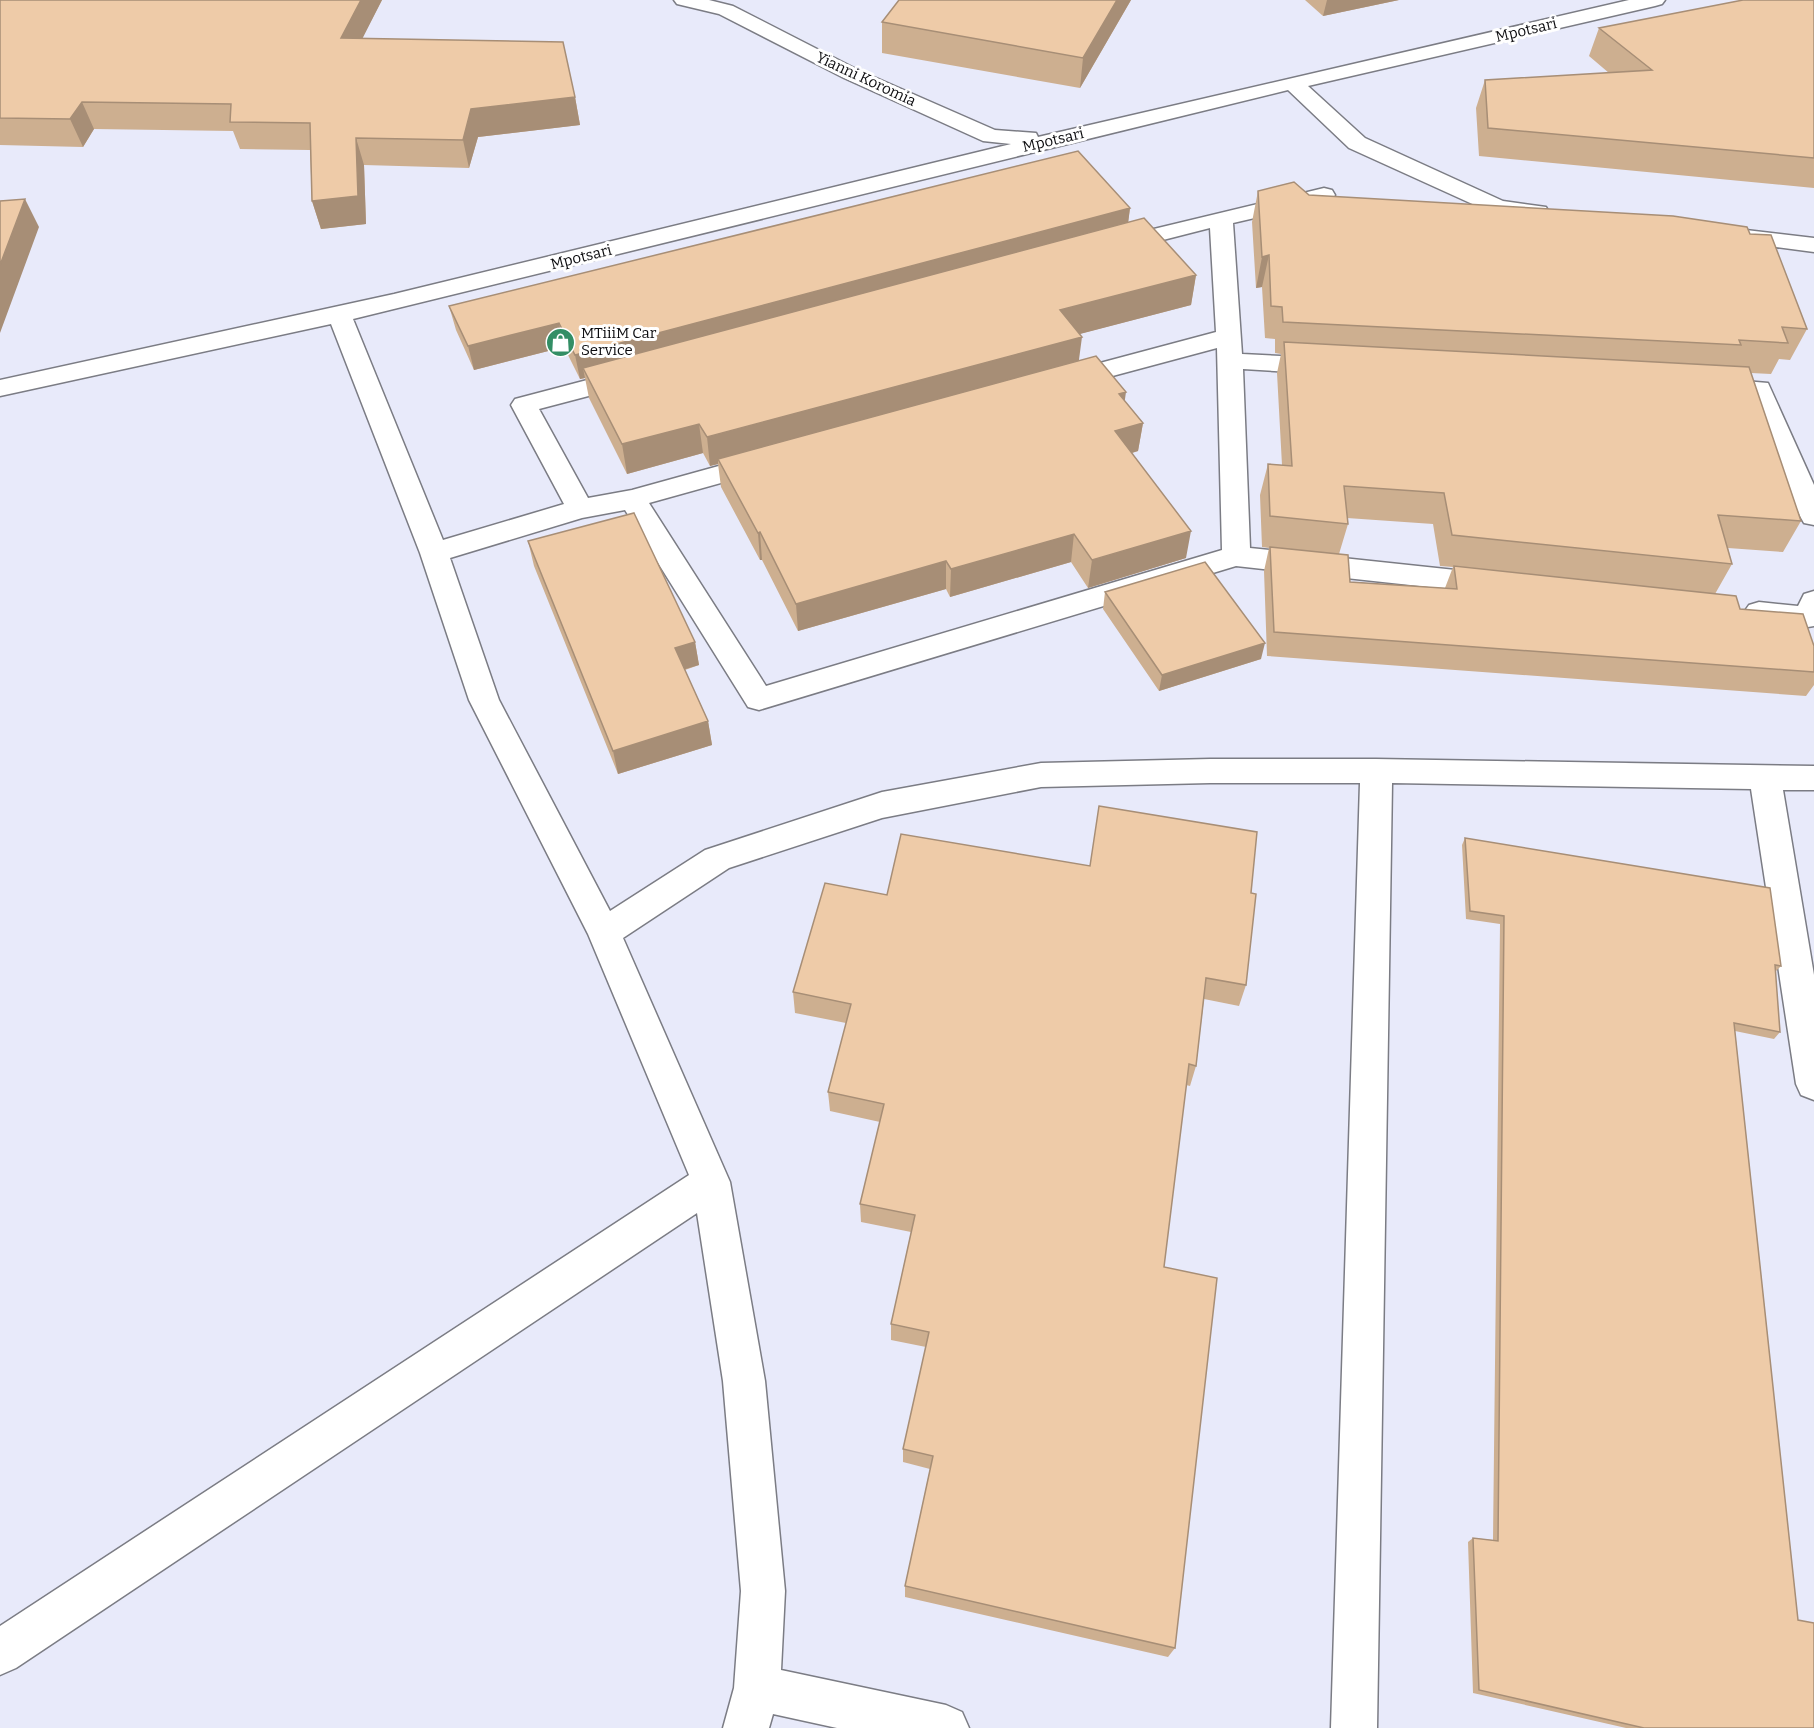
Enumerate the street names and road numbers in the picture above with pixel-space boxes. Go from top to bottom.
street label: Mpotsari [1494,14,1559,46]
street label: Yianni Koromia [813,48,919,110]
street label: Mpotsari [1021,124,1086,156]
street label: Mpotsari [549,241,614,273]

